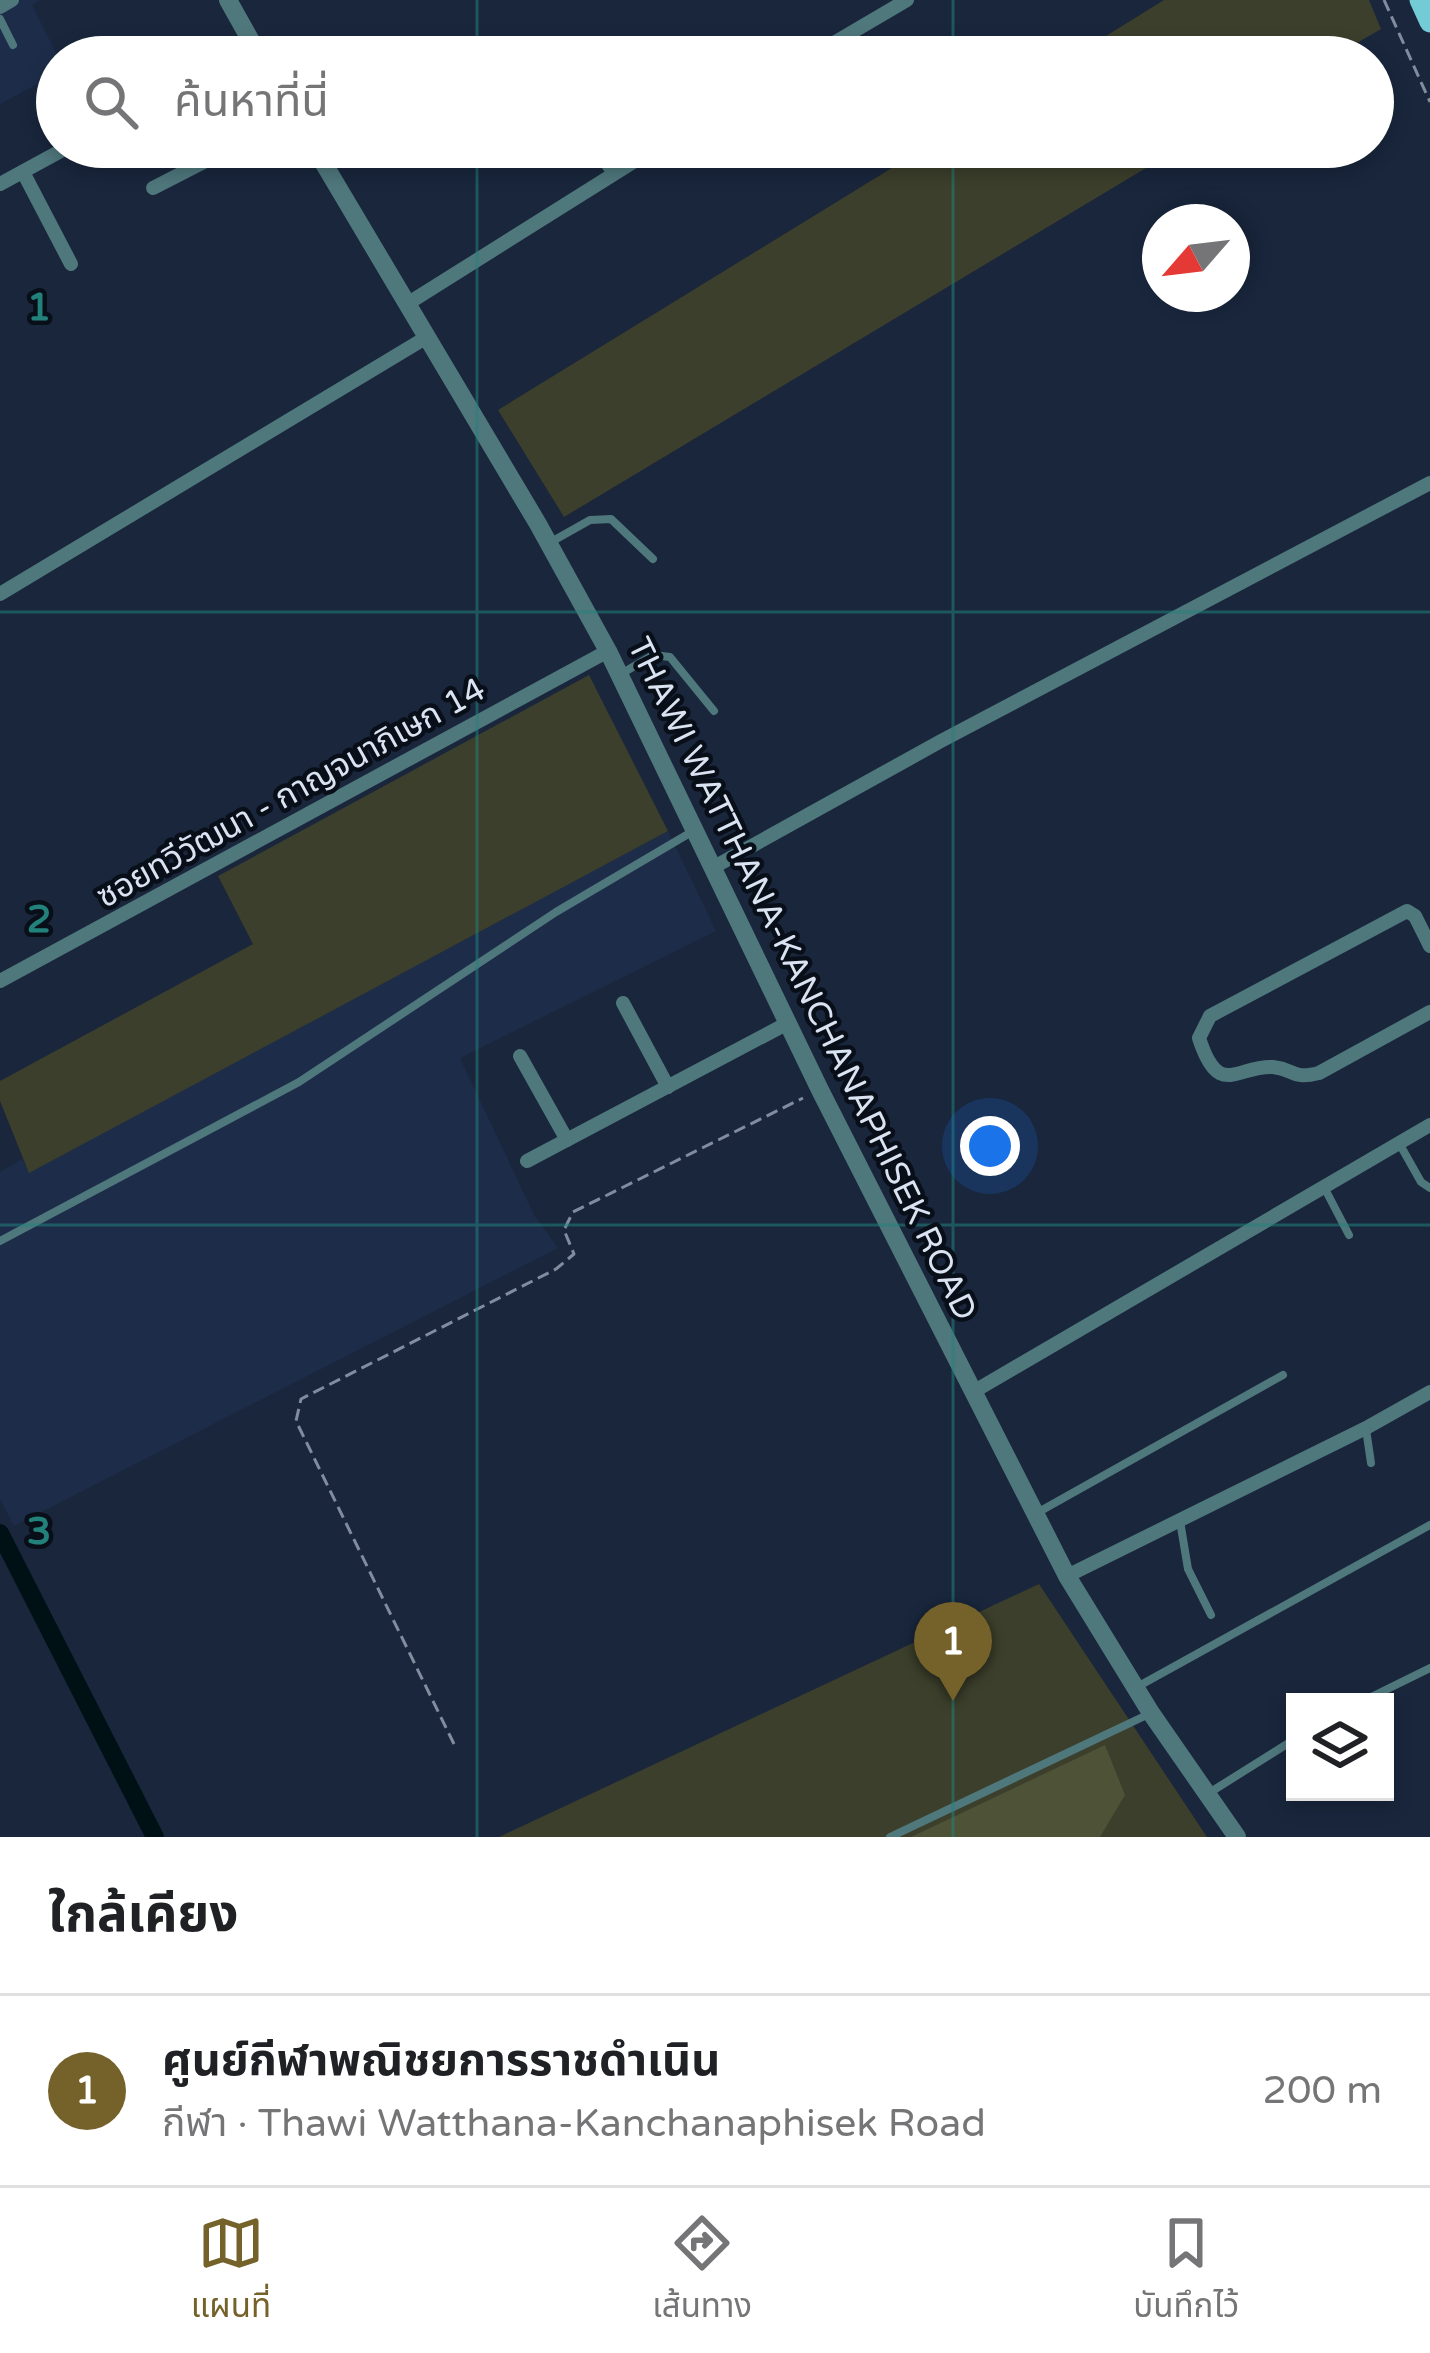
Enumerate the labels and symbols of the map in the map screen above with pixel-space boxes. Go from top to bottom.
north arrow [1142,204,1250,312]
text: 1 [27,284,51,331]
street label: THAWI WATTHANA-KANCHANAPHISEK ROAD [619,631,985,1327]
street label: ซอยทวีวัฒนา - กาญจนาภิเษก 14 [90,670,492,916]
text: 2 [27,896,51,943]
your location [960,1116,1020,1176]
text: 3 [27,1508,51,1555]
pin: 1 [914,1602,992,1701]

